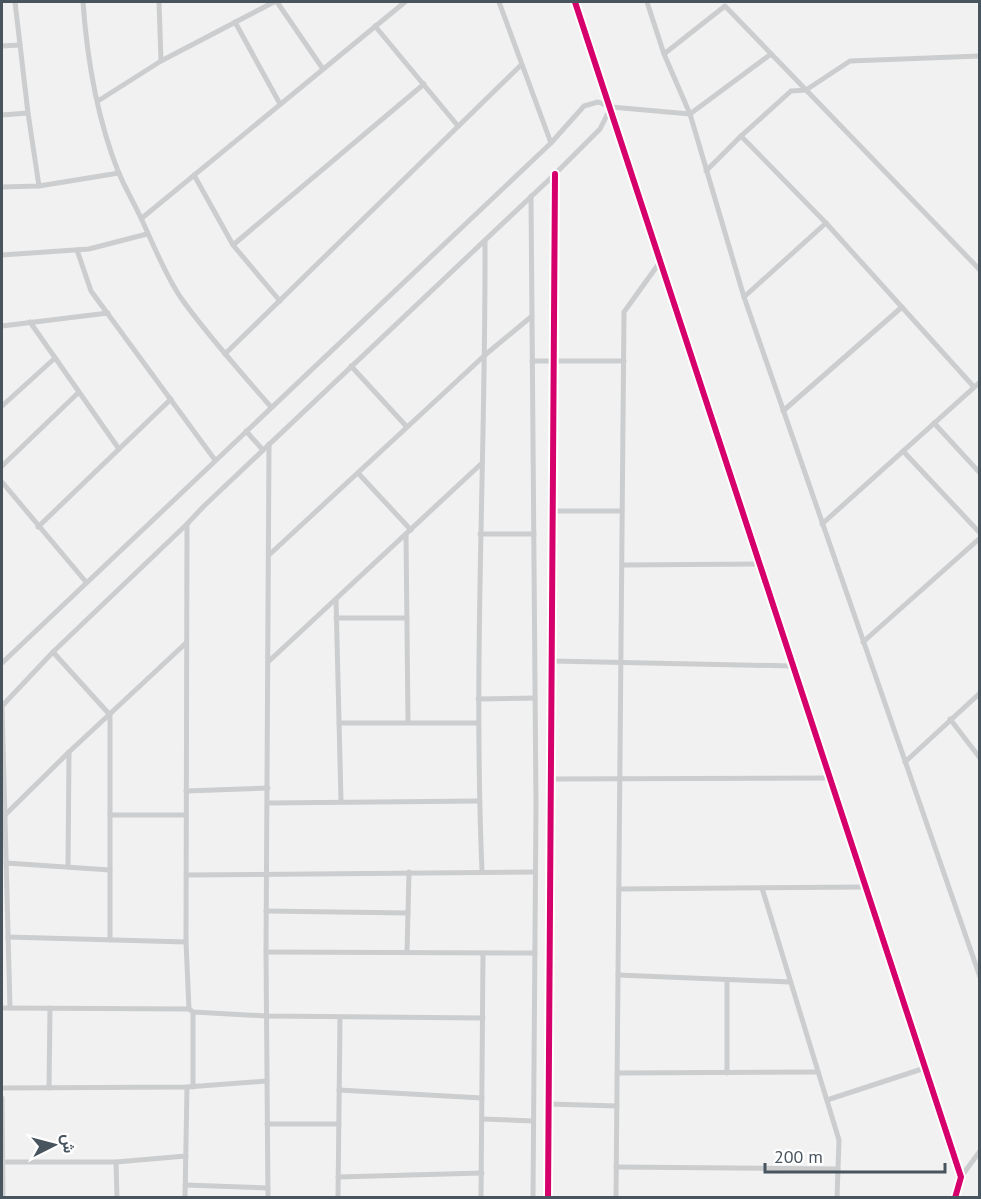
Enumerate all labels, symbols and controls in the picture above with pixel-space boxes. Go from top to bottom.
north arrow [24,1115,84,1175]
text: ش [58,1133,80,1154]
scale bar [765,1136,945,1174]
text: 200 m [774,1145,823,1168]

